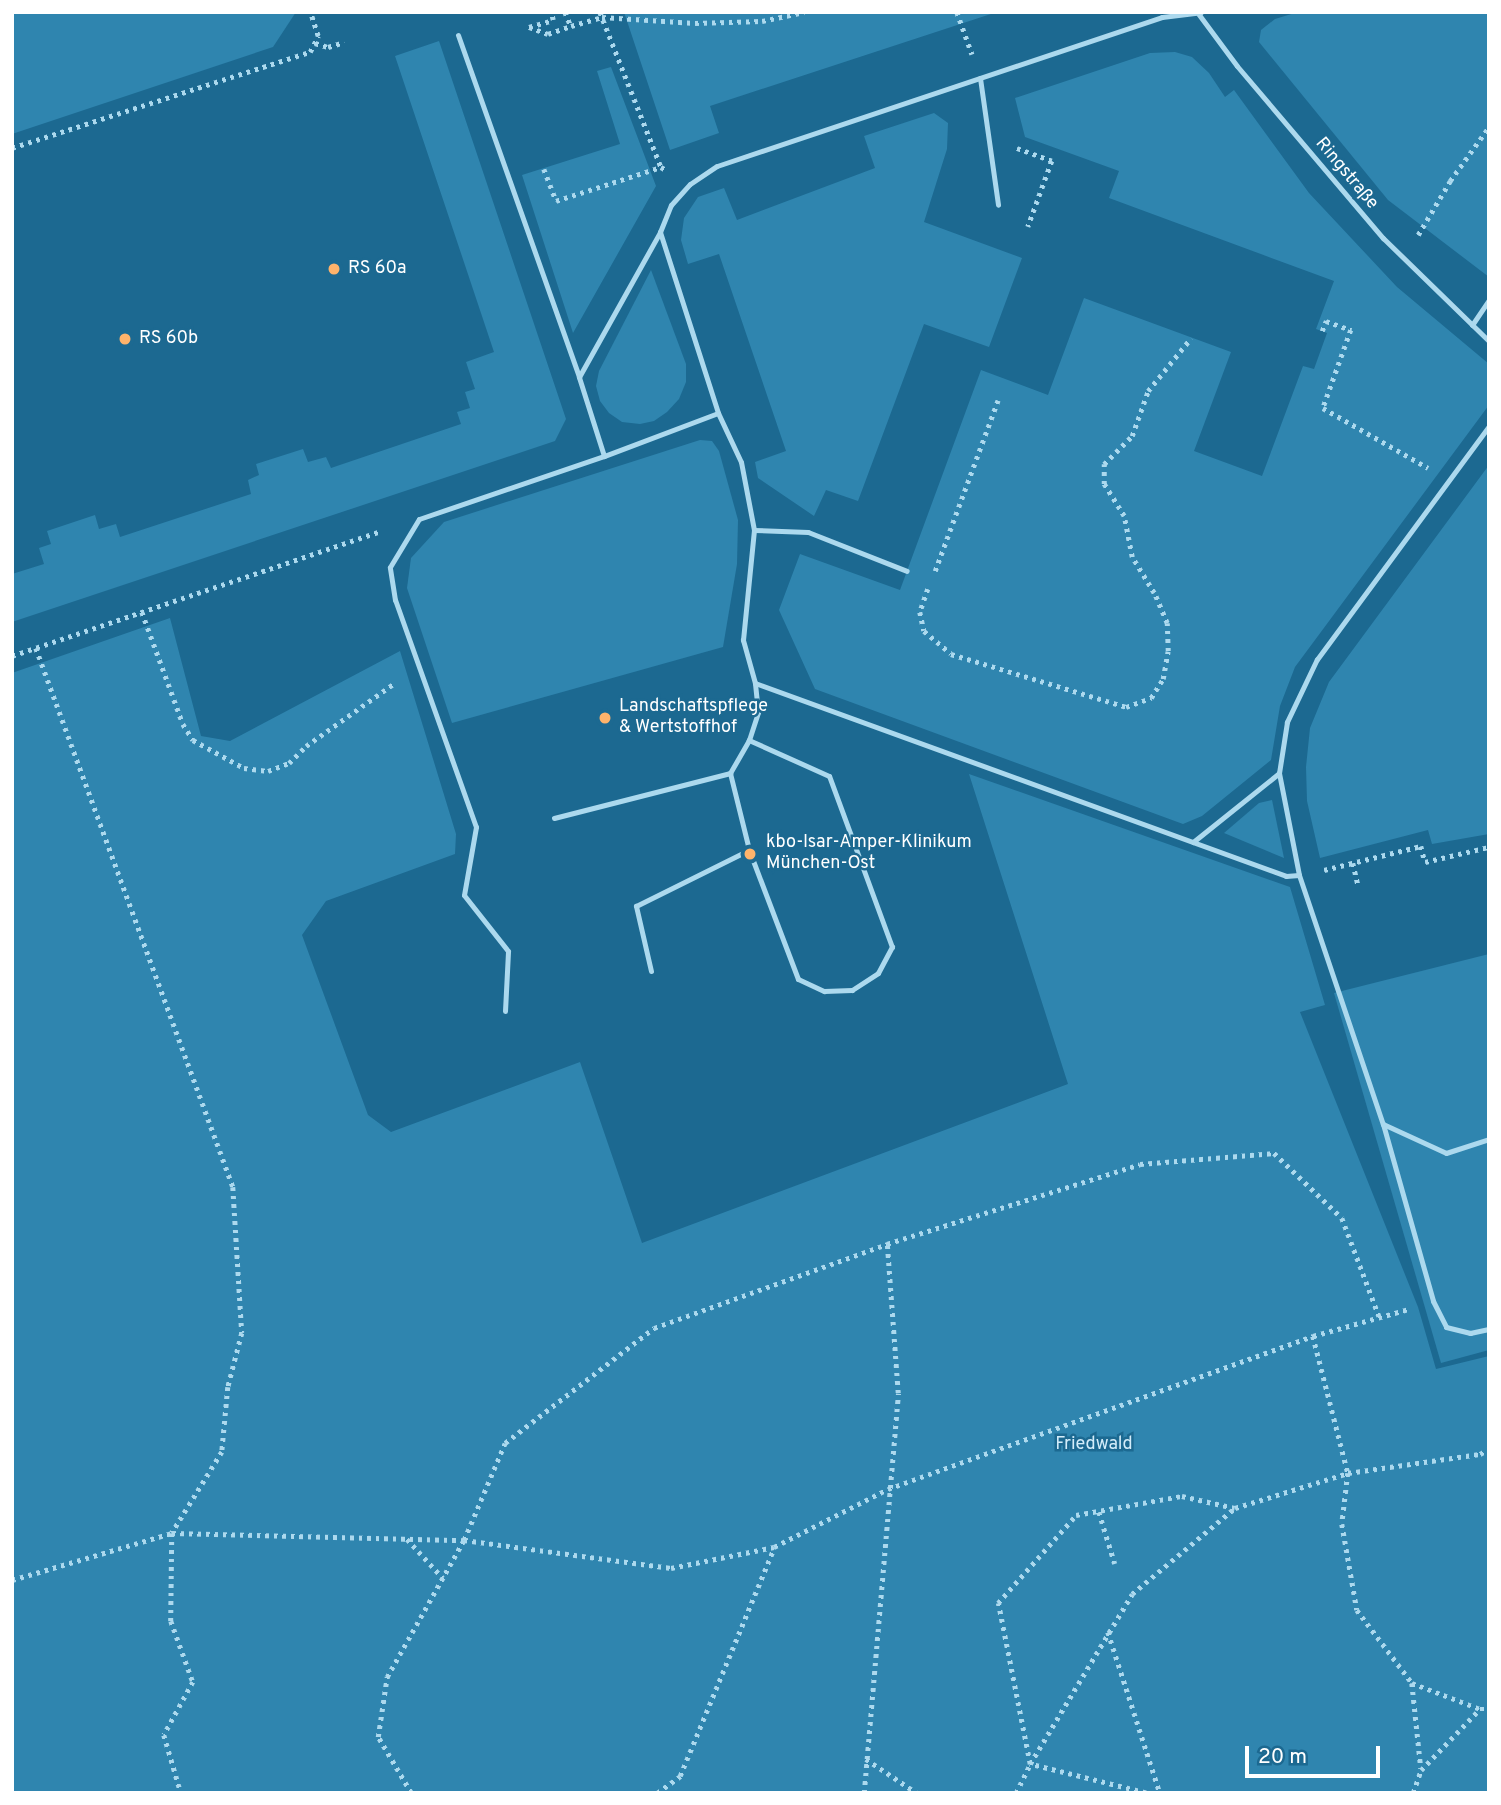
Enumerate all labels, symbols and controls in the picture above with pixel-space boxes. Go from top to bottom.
street label: Ringstraße [1310,134,1382,214]
place label: RS 60a [348,258,406,280]
marker: RS 60a [326,261,342,277]
place label: RS 60b [139,328,198,350]
marker: RS 60b [117,331,133,347]
place label: Landschaftspflege & Wertstoffhof [619,697,768,740]
marker: Landschaftspflege & Wertstoffhof [597,710,613,726]
place label: kbo-Isar-Amper-Klinikum München-Ost [766,833,972,876]
marker: kbo-Isar-Amper-Klinikum München-Ost [740,844,760,864]
park label: Friedwald [1055,1434,1133,1456]
scale bar [1249,1731,1384,1775]
text: 20 m [1258,1744,1307,1771]

